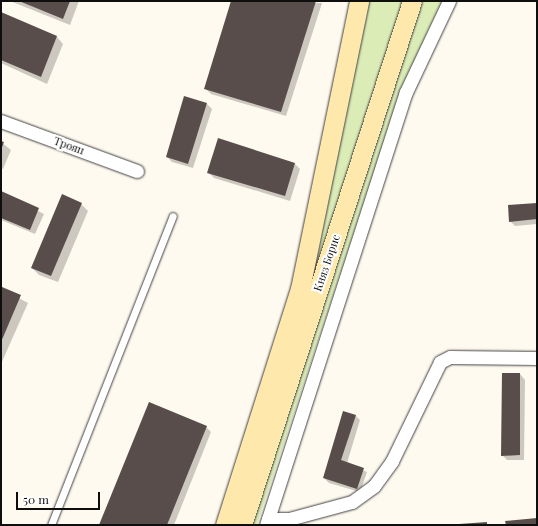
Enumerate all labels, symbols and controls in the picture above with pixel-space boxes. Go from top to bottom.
street label: Троян [52,134,86,158]
street label: Княз Борис [311,233,343,293]
scale bar [18,484,102,510]
text: 50 m [23,491,49,507]

